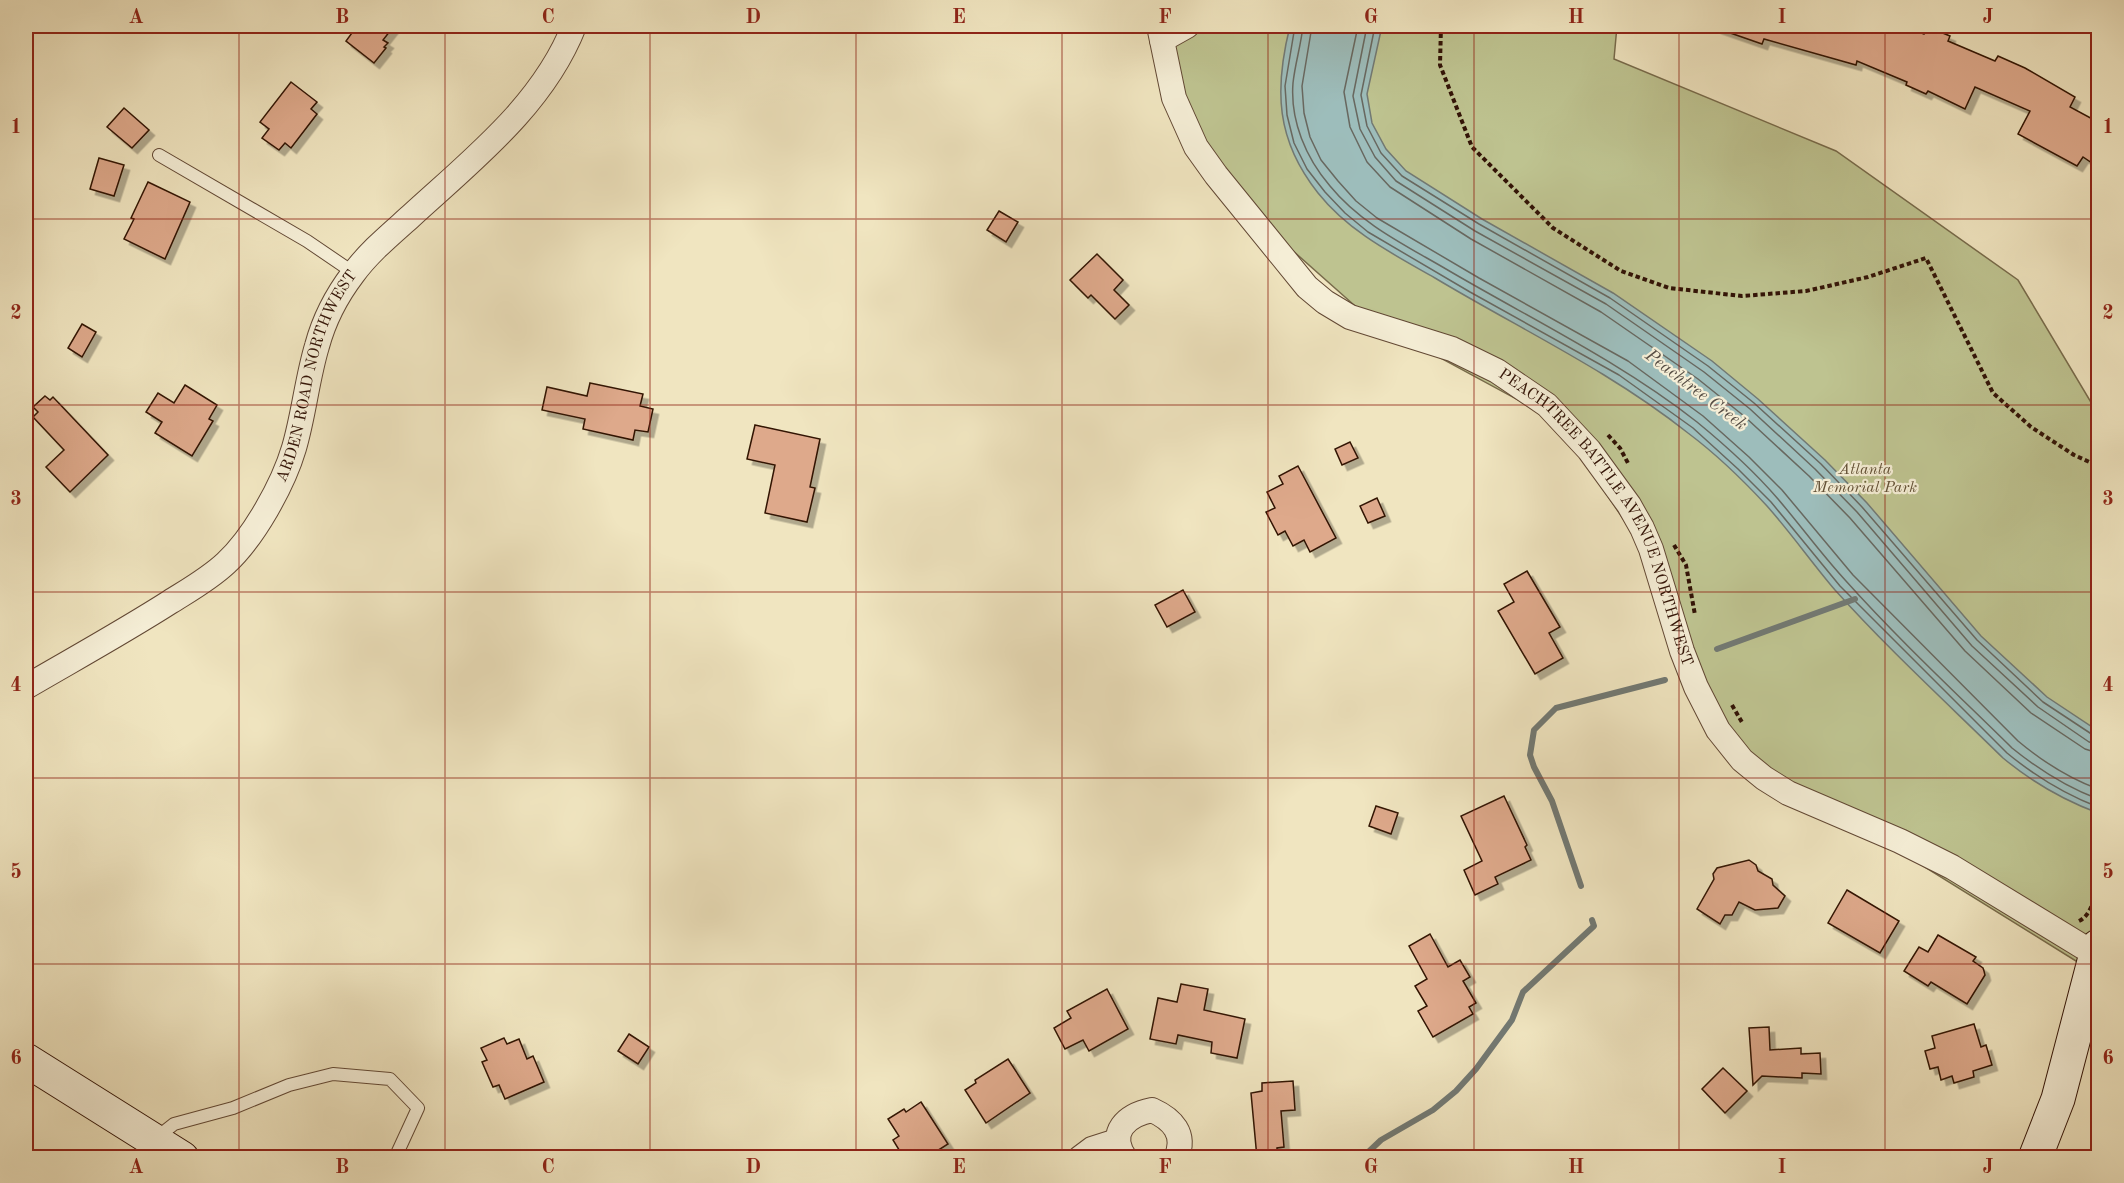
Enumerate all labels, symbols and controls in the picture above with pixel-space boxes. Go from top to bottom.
text: A [128,8,144,28]
text: B [335,8,349,28]
text: C [541,8,555,28]
text: D [745,8,761,28]
text: E [952,8,966,28]
text: F [1158,8,1172,28]
text: G [1364,8,1378,28]
text: H [1568,8,1584,28]
text: I [1778,8,1786,28]
text: J [1983,8,1994,28]
text: 1 [10,118,22,138]
text: 1 [2102,118,2114,138]
street label: ARDEN ROAD NORTHWEST [274,268,361,485]
text: 2 [10,304,22,324]
text: 2 [2102,304,2114,324]
water label: Peachtree Creek [1641,345,1750,434]
street label: PEACHTREE BATTLE AVENUE NORTHWEST [1495,366,1695,669]
park label: Atlanta Memorial Park [1812,462,1917,496]
text: 3 [10,490,22,510]
text: 3 [2102,490,2114,510]
text: 4 [10,676,22,696]
text: 4 [2102,676,2114,696]
text: 5 [10,862,22,883]
text: 5 [2102,862,2114,883]
text: 6 [10,1049,22,1069]
text: 6 [2102,1049,2114,1069]
text: A [128,1158,144,1178]
text: B [335,1158,349,1178]
text: C [541,1158,555,1178]
text: D [745,1158,761,1178]
text: E [952,1158,966,1178]
text: F [1158,1158,1172,1178]
text: G [1364,1158,1378,1178]
text: H [1568,1158,1584,1178]
text: I [1778,1158,1786,1178]
text: J [1983,1158,1994,1178]

